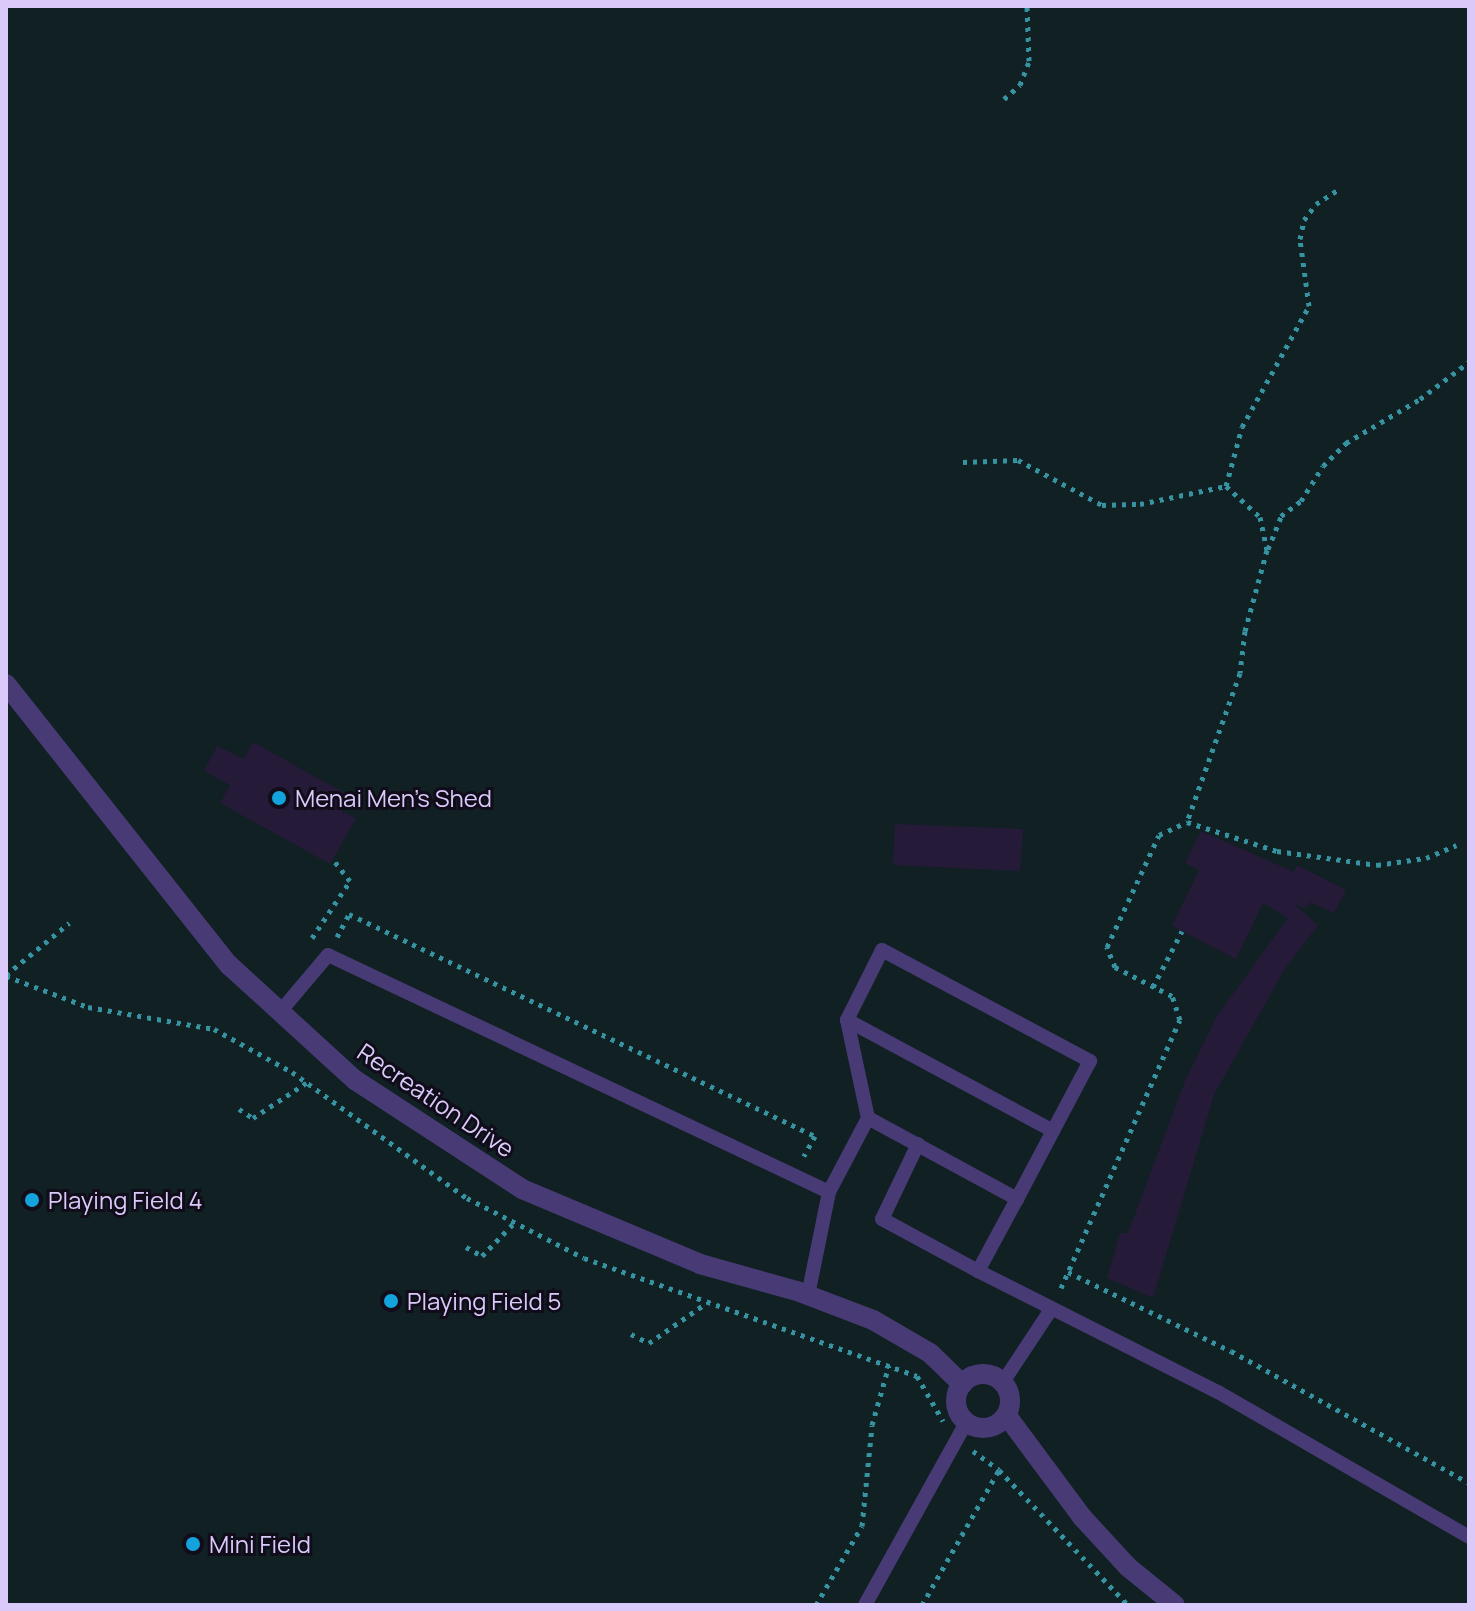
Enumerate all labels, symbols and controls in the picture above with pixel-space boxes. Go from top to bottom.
place label: Menai Men's Shed [295,784,492,812]
marker: Menai Men's Shed [270,789,288,807]
street label: Recreation Drive [352,1037,520,1163]
place label: Playing Field 4 [48,1186,203,1214]
marker: Playing Field 4 [23,1191,41,1209]
place label: Playing Field 5 [407,1287,561,1315]
marker: Playing Field 5 [382,1292,400,1310]
place label: Mini Field [209,1530,311,1558]
marker: Mini Field [184,1535,202,1553]

